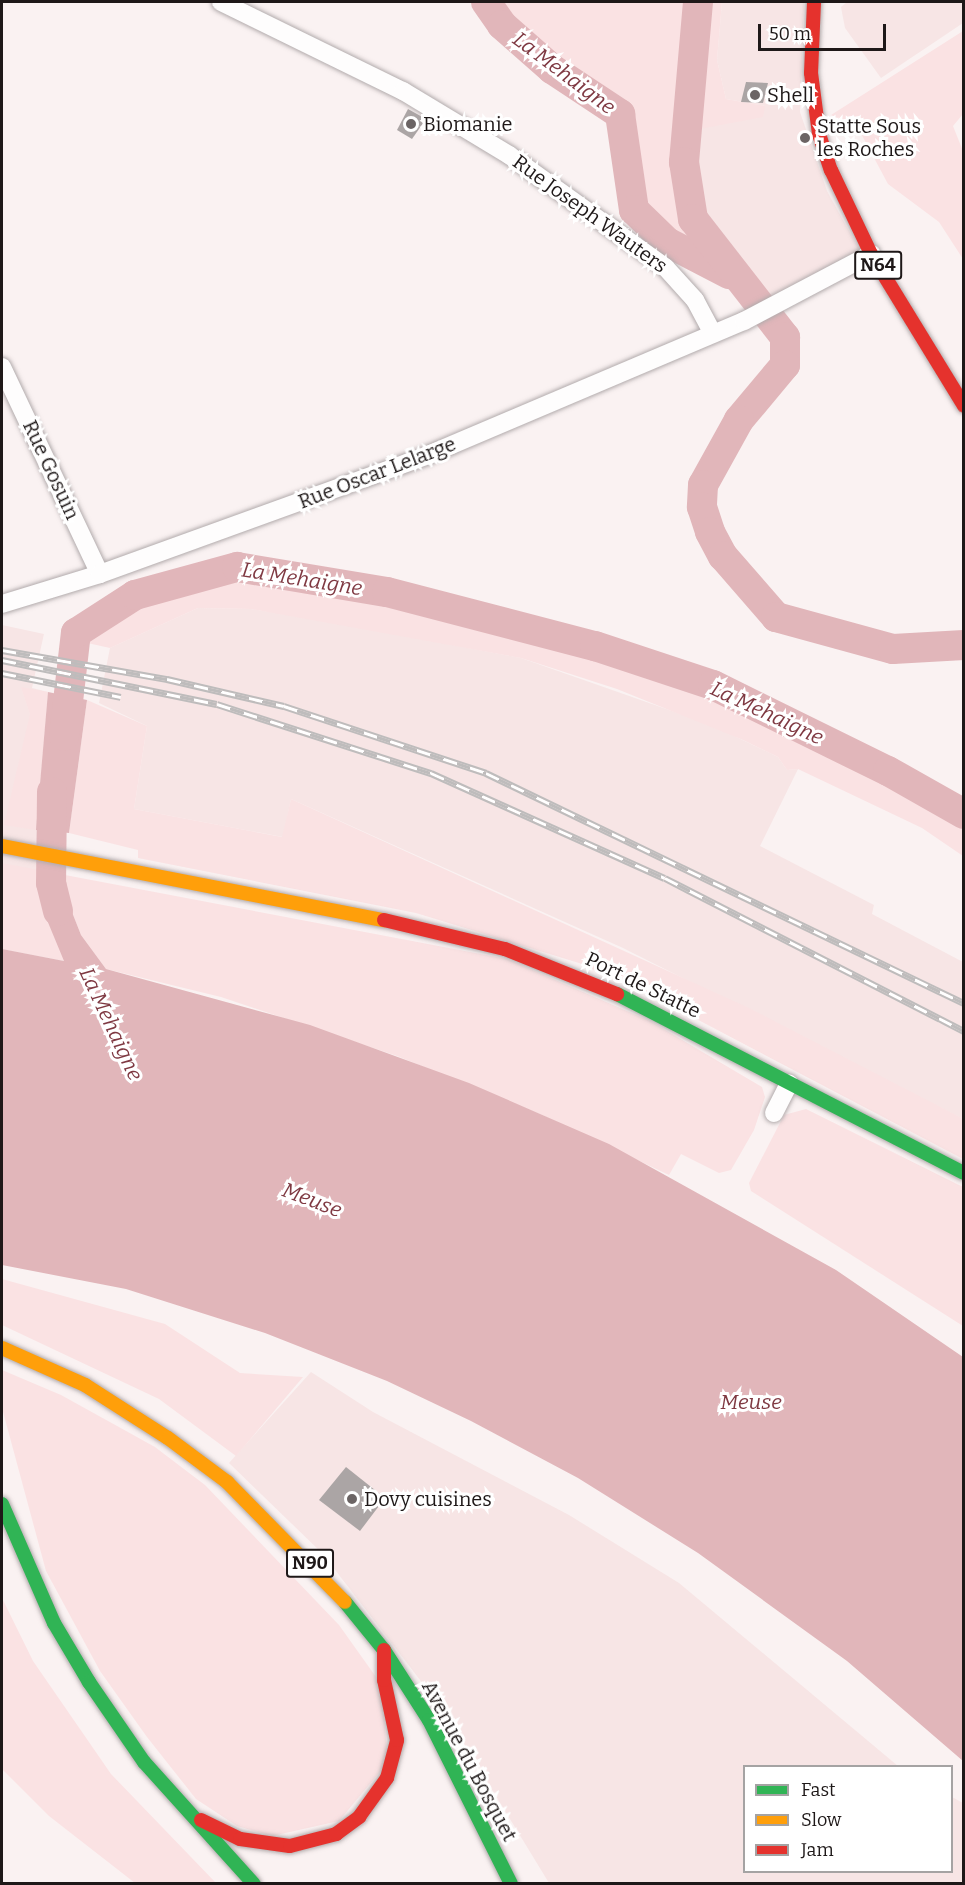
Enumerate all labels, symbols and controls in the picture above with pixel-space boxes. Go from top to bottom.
scale bar [761,12,888,50]
text: 50 m [769,23,811,45]
water label: La Mehaigne [508,26,620,120]
place label: Shell [767,83,814,107]
marker: Shell [748,88,762,102]
place label: Biomanie [423,112,513,136]
place label: Statte Sous les Roches [817,114,921,161]
marker: Biomanie [404,117,418,131]
marker: Statte Sous les Roches [798,131,812,145]
street label: Rue Joseph Wauters [508,150,672,278]
road number: N64 [854,250,902,280]
street label: Rue Gosuin [18,416,84,524]
street label: Rue Oscar Lelarge [295,432,459,514]
water label: La Mehaigne [240,557,364,601]
water label: La Mehaigne [707,676,827,750]
street label: Port de Statte [582,947,704,1023]
water label: La Mehaigne [74,964,148,1084]
water label: Meuse [279,1177,345,1223]
water label: Meuse [720,1389,782,1415]
place label: Dovy cuisines [364,1487,492,1511]
marker: Dovy cuisines [345,1492,359,1506]
road number: N90 [286,1548,334,1578]
street label: Avenue du Bosquet [417,1677,521,1845]
legend [743,1765,953,1873]
text: Fast [801,1779,836,1801]
text: Slow [801,1809,841,1831]
text: Jam [801,1839,834,1861]

